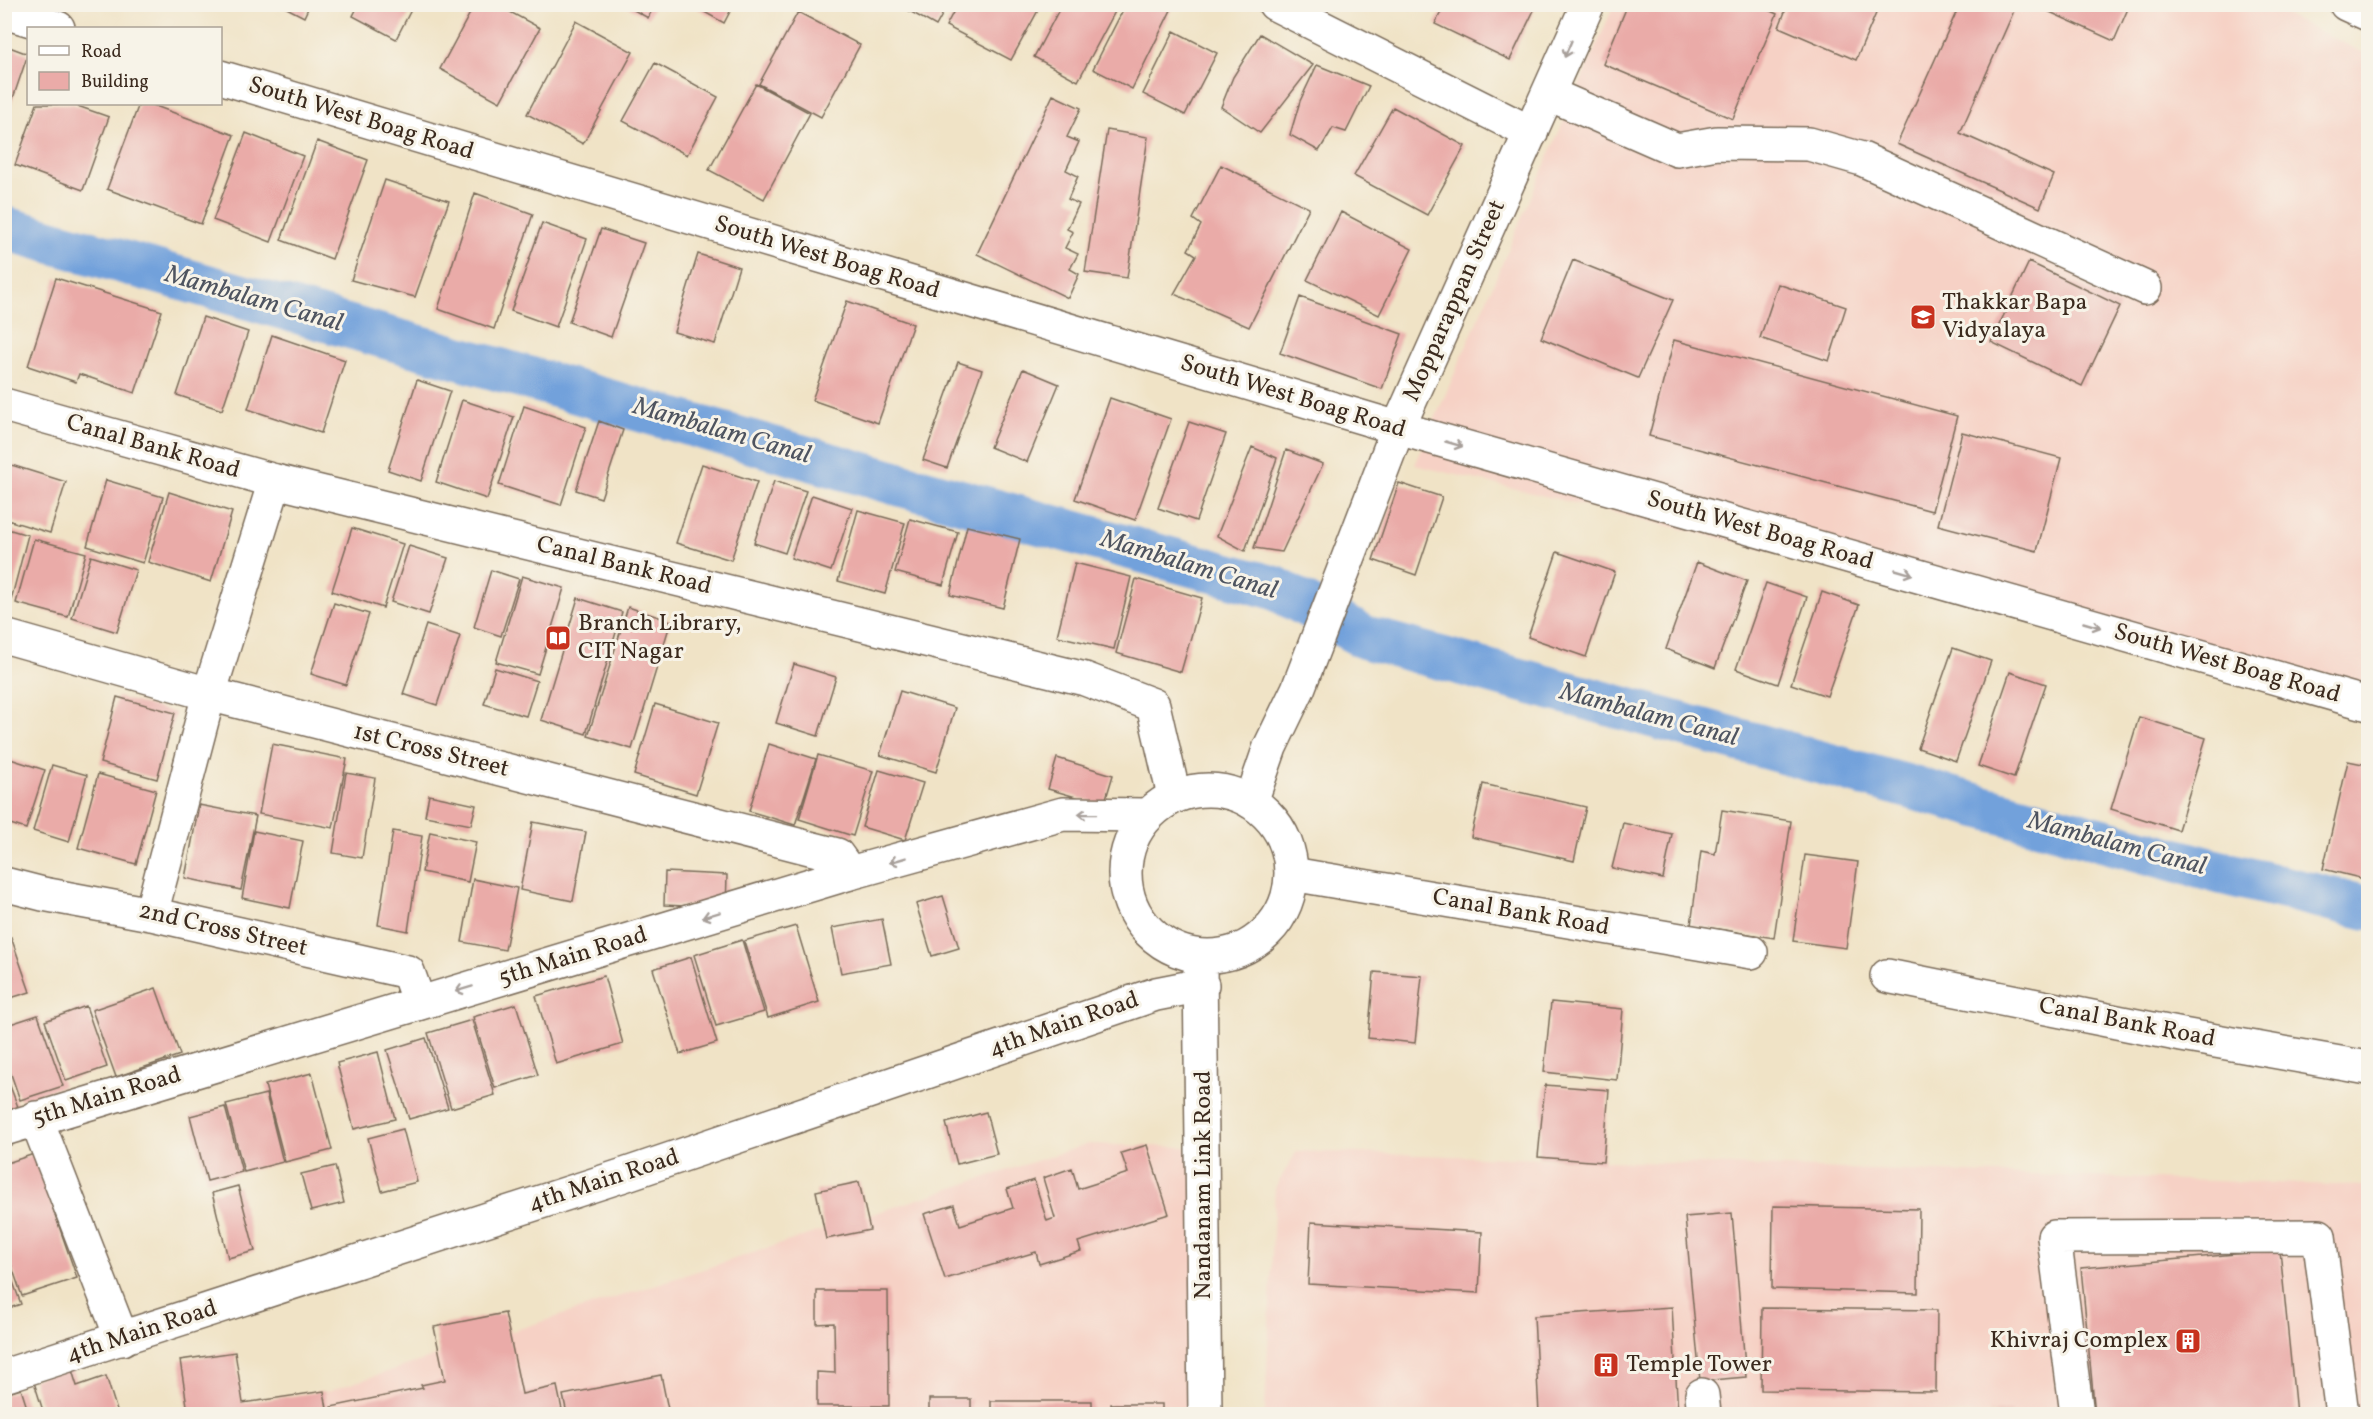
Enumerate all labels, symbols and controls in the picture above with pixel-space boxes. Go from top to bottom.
legend [27,27,222,105]
text: Road [81,40,122,65]
one-way arrow [1562,40,1574,58]
street label: South West Boag Road [244,68,478,170]
text: Building [81,70,149,95]
street label: Mopparappan Street [1395,195,1515,407]
street label: South West Boag Road [710,207,944,309]
water label: Mambalam Canal [160,256,347,342]
place label: Thakkar Bapa Vidyalaya [1942,286,2087,348]
school or university icon: Thakkar Bapa Vidyalaya [1908,302,1938,332]
street label: South West Boag Road [1176,346,1410,448]
water label: Mambalam Canal [628,388,815,474]
street label: Canal Bank Road [62,406,244,488]
one-way arrow [1444,439,1463,450]
street label: South West Boag Road [1643,482,1877,580]
water label: Mambalam Canal [1095,521,1282,609]
street label: Canal Bank Road [533,528,715,604]
one-way arrow [1894,567,1913,578]
place label: Branch Library, CIT Nagar [578,607,741,669]
street label: South West Boag Road [2110,615,2344,713]
one-way arrow [2082,620,2101,631]
library icon: Branch Library, CIT Nagar [543,623,573,653]
water label: Mambalam Canal [1555,674,1743,756]
street label: 1st Cross Street [349,715,513,787]
water label: Mambalam Canal [2023,803,2211,885]
one-way arrow [1077,808,1097,820]
one-way arrow [889,855,908,866]
street label: Canal Bank Road [1430,881,1612,945]
street label: 2nd Cross Street [135,894,311,966]
one-way arrow [702,910,721,921]
street label: 5th Main Road [494,918,652,996]
street label: 4th Main Road [984,983,1144,1067]
one-way arrow [455,985,474,996]
street label: Canal Bank Road [2036,989,2218,1057]
street label: 5th Main Road [28,1058,186,1136]
street label: Nandanam Link Road [1187,1071,1221,1299]
street label: 4th Main Road [524,1141,684,1221]
street label: 4th Main Road [62,1292,222,1372]
place label: Khivraj Complex [1990,1324,2168,1358]
building icon: Khivraj Complex [2173,1326,2203,1356]
place label: Temple Tower [1626,1348,1772,1382]
building icon: Temple Tower [1591,1350,1621,1380]

